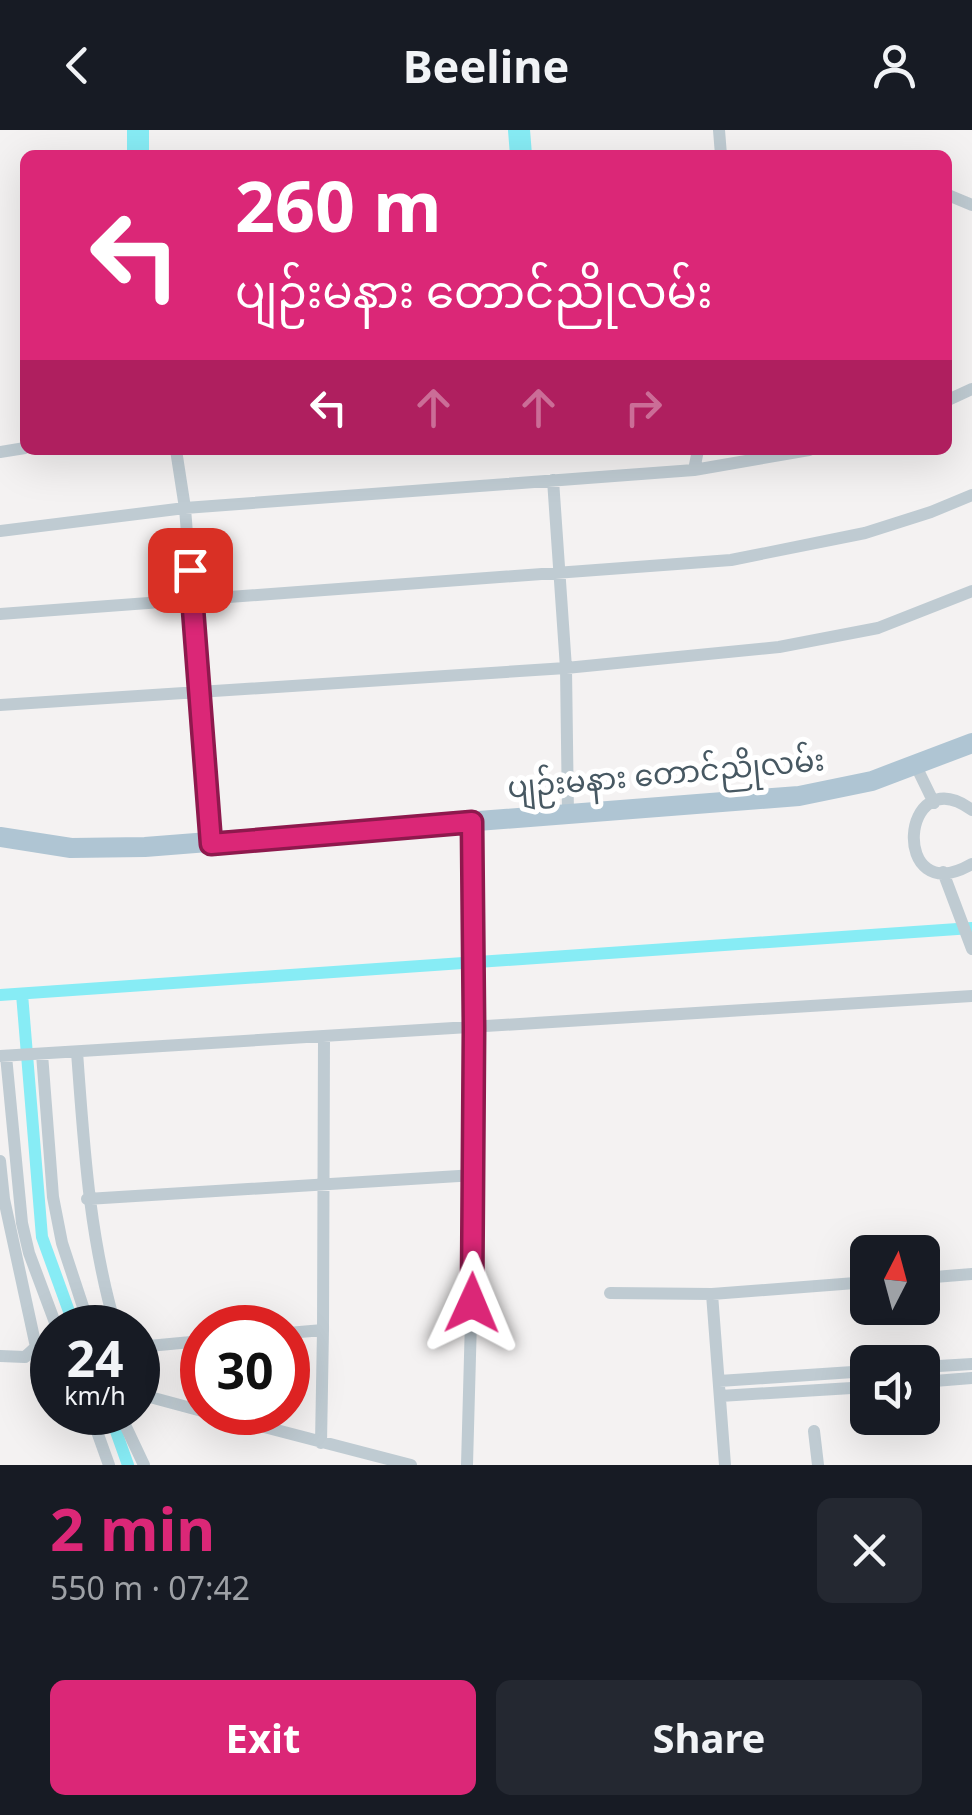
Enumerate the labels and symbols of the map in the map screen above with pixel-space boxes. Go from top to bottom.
pin [148,528,233,613]
street label: ပျဉ်းမနား တောင်ညိုလမ်း [506,738,827,813]
north arrow [850,1235,940,1325]
position arrow [420,1251,524,1355]
speed limit sign: 30 [180,1305,310,1435]

